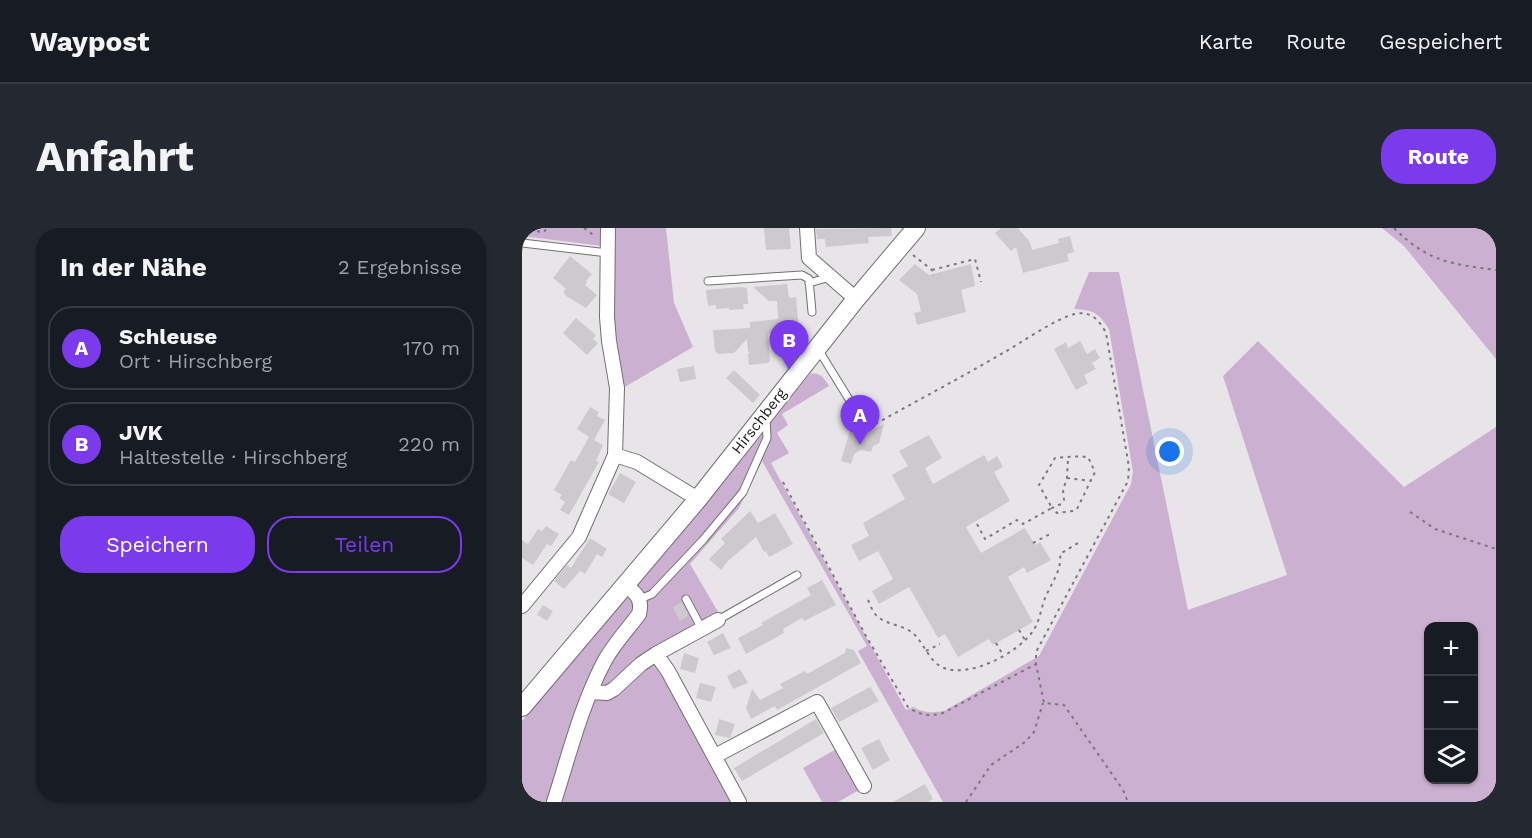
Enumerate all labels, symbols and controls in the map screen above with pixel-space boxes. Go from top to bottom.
text: Waypost [30,25,149,58]
text: Karte [1199,29,1253,54]
text: Route [1286,29,1346,54]
text: Gespeichert [1379,29,1502,54]
button: Route [1381,129,1496,184]
text: Anfahrt [36,132,194,181]
text: In der Nähe [60,252,207,282]
text: 2 Ergebnisse [338,255,462,279]
pin: B [770,320,808,370]
text: Schleuse [119,324,217,349]
text: A [75,336,88,360]
text: 170 m [403,336,460,360]
text: Ort · Hirschberg [119,349,272,373]
street label: Hirschberg [728,385,790,457]
pin: A [840,396,880,445]
text: JVK [119,420,163,445]
text: B [75,432,88,456]
text: 220 m [398,432,460,456]
your location [1155,437,1184,466]
text: Haltestelle · Hirschberg [119,445,347,469]
button: Speichern [60,516,255,573]
button: Teilen [267,516,462,573]
map controls [1424,622,1478,784]
button: + [1424,622,1478,676]
button: − [1424,676,1478,730]
button: layers [1424,730,1478,784]

